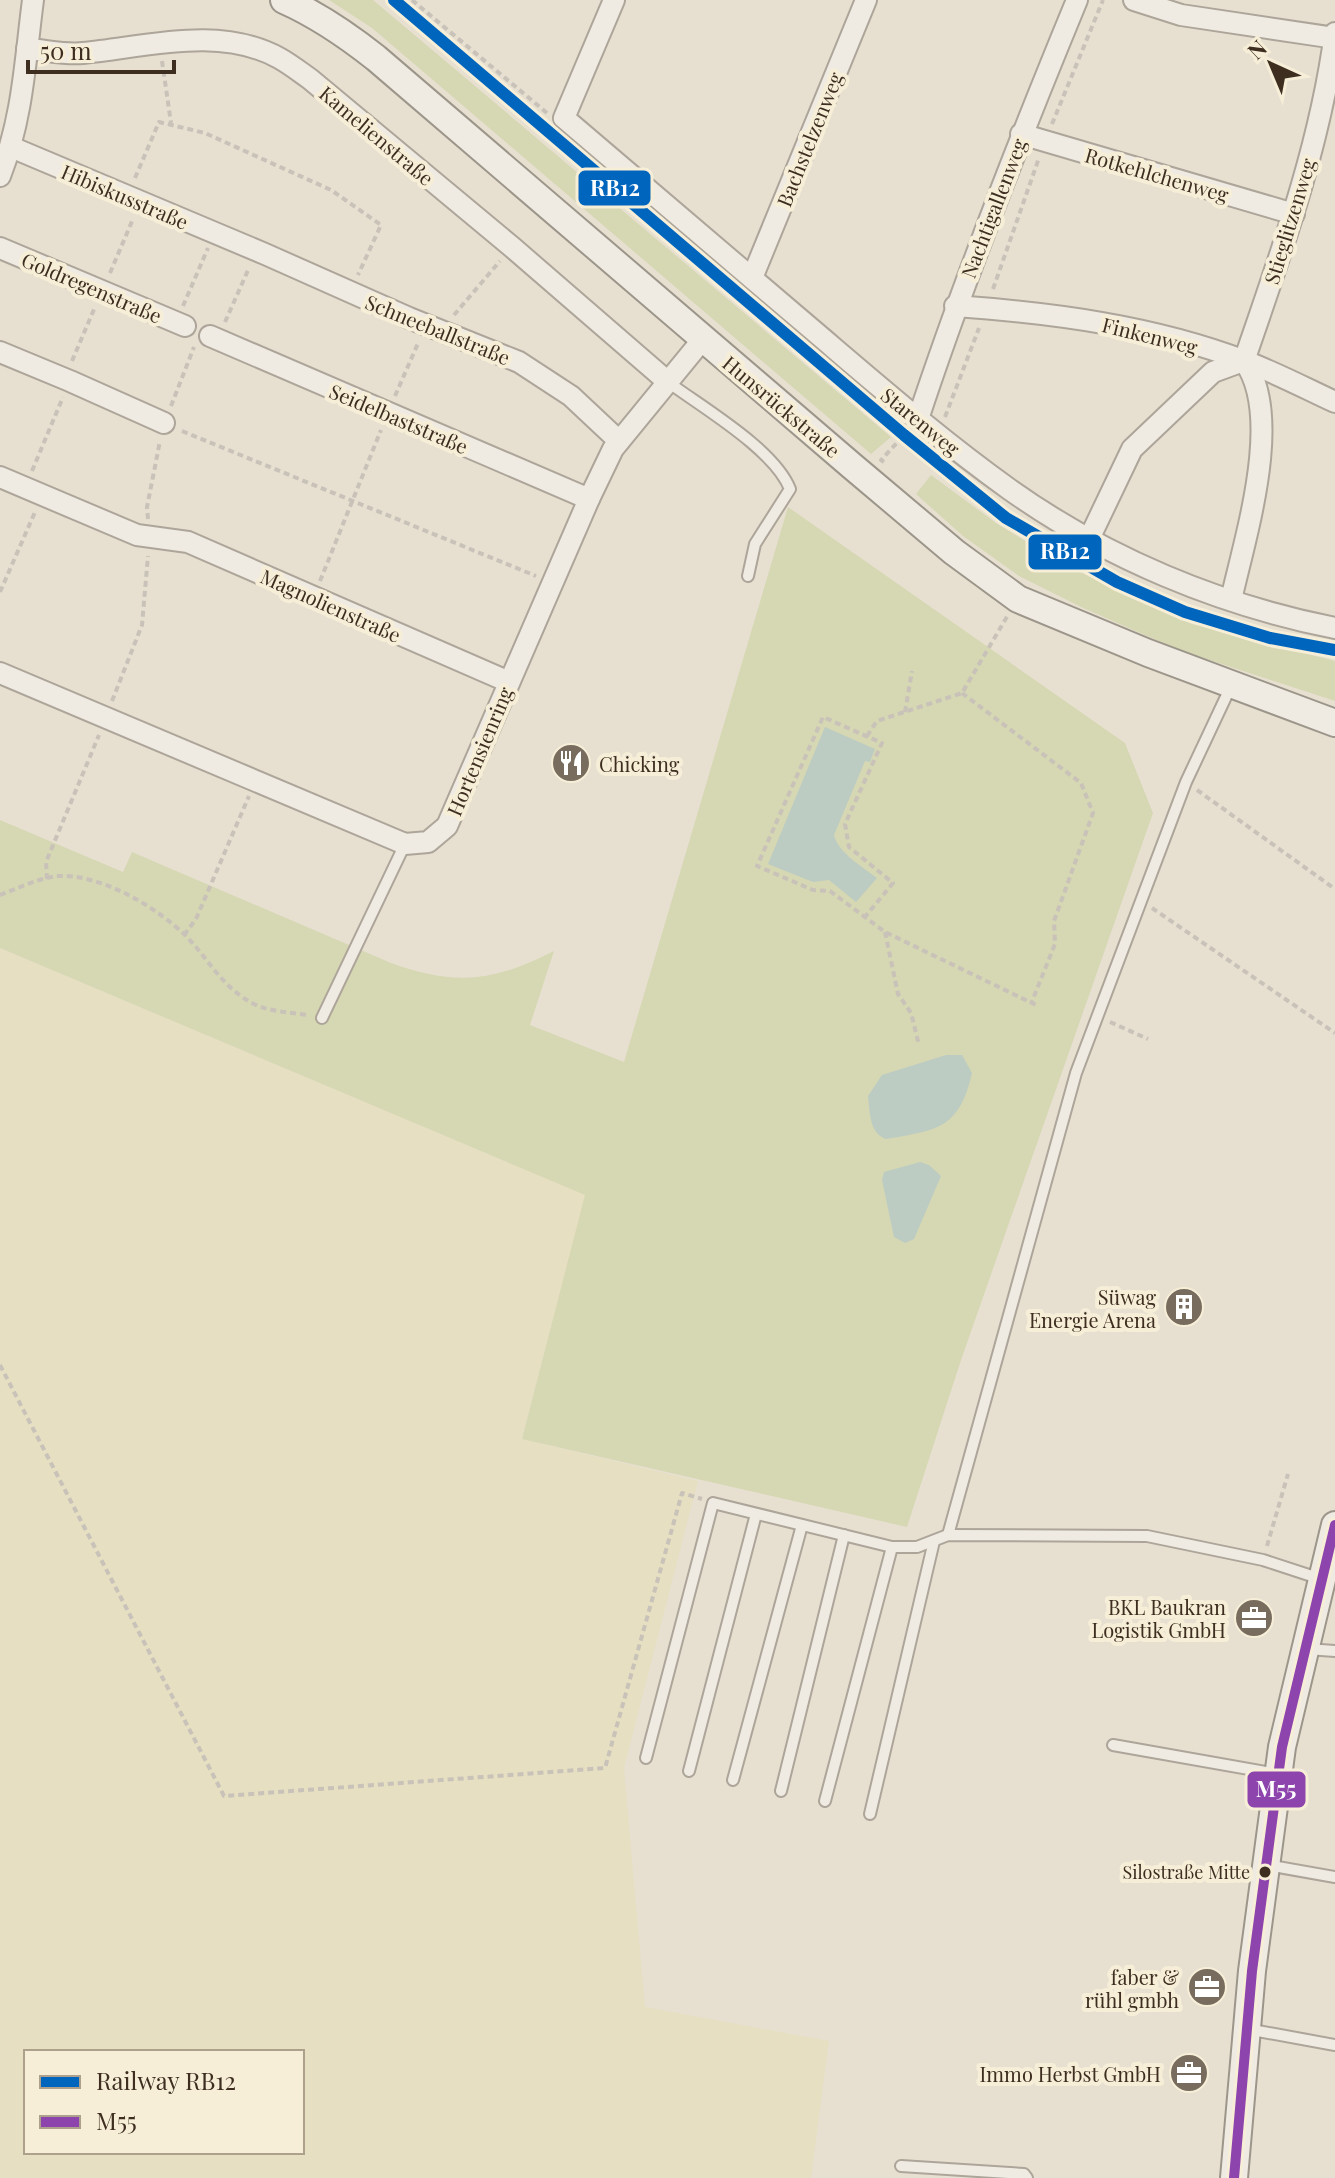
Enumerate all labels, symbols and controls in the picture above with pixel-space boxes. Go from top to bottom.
scale bar [28,24,174,74]
north arrow [1231,24,1311,104]
text: N [1240,33,1273,65]
text: 50 m [40,34,92,66]
street label: Bachstelzenweg [770,67,848,210]
street label: Kamelienstraße [314,79,440,191]
street label: Nachtigallenweg [954,134,1032,282]
street label: Rotkehlchenweg [1082,141,1232,208]
street label: Stieglitzenweg [1257,154,1321,287]
street label: Hibiskusstraße [57,157,193,235]
line badge: RB12 [577,169,652,207]
text: RB12 [590,172,640,202]
street label: Goldregenstraße [18,245,166,329]
street label: Schneeballstraße [362,288,514,370]
street label: Finkenweg [1099,310,1201,360]
street label: Hunsrückstraße [718,349,846,463]
street label: Seidelbaststraße [326,377,472,459]
street label: Starenweg [876,381,966,461]
line badge: RB12 [1027,533,1103,571]
text: RB12 [1040,535,1090,565]
street label: Magnolienstraße [257,562,405,648]
street label: Hortensienring [440,682,518,820]
restaurant icon: Chicking [550,742,592,784]
place label: Chicking [599,750,680,777]
place label: Süwag Energie Arena [1029,1283,1156,1333]
building icon: Süwag Energie Arena [1163,1286,1205,1328]
place label: BKL Baukran Logistik GmbH [1091,1593,1226,1643]
office icon: BKL Baukran Logistik GmbH [1233,1597,1275,1639]
line badge: M55 [1246,1770,1307,1809]
text: M55 [1256,1773,1296,1803]
place label: Silostraße Mitte [1123,1860,1250,1884]
marker: Silostraße Mitte [1257,1864,1273,1880]
place label: faber & rühl gmbh [1085,1963,1179,2013]
office icon: faber & rühl gmbh [1186,1966,1228,2008]
legend [24,2050,304,2154]
office icon: Immo Herbst GmbH [1168,2052,1210,2094]
place label: Immo Herbst GmbH [980,2060,1161,2087]
text: Railway RB12 [96,2064,236,2096]
text: M55 [96,2104,137,2136]

